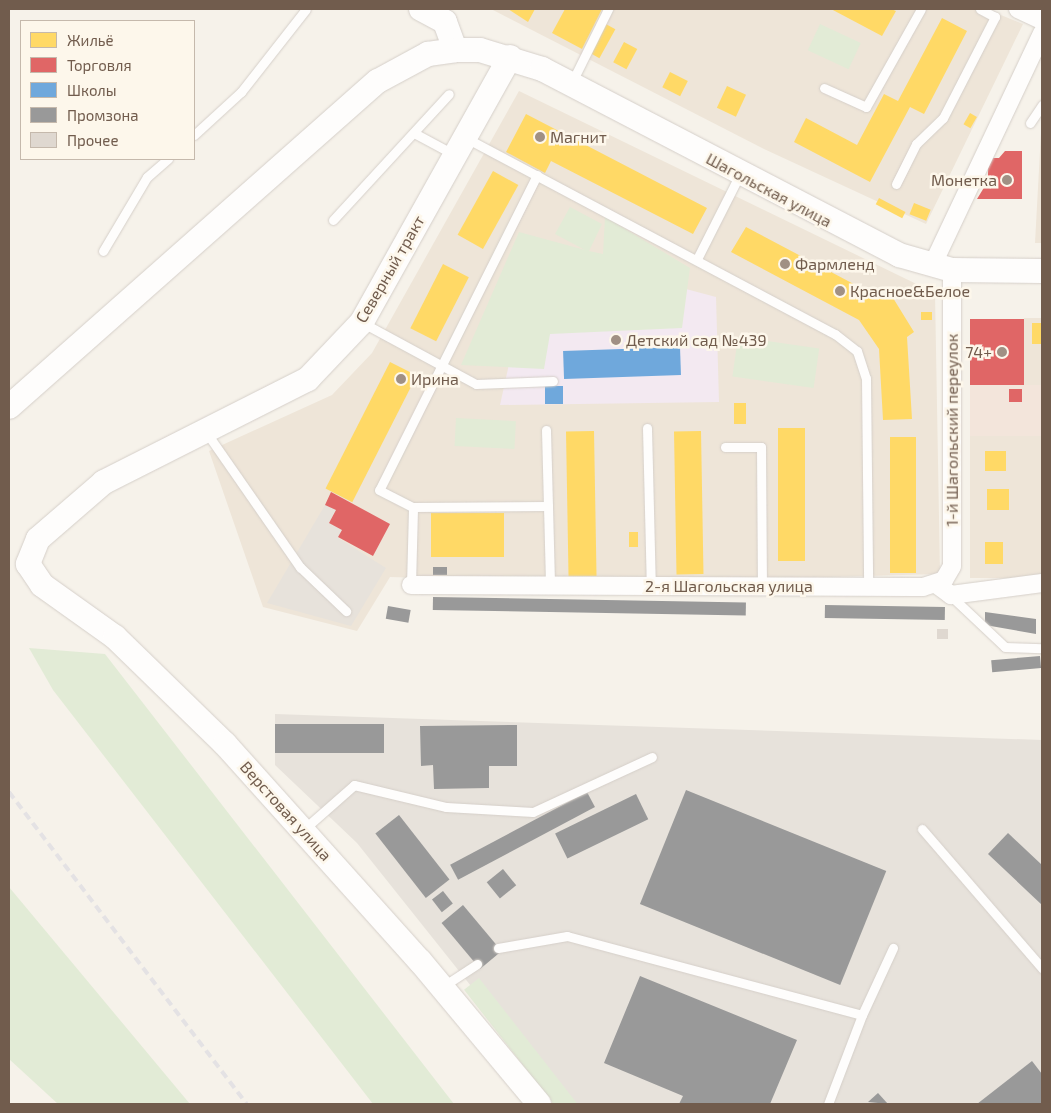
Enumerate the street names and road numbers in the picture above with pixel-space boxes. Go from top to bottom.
street label: Шагольская улица [703,149,835,231]
street label: Северный тракт [352,212,428,326]
street label: 1-й Шагольский переулок [942,334,962,526]
street label: 2-я Шагольская улица [645,576,813,596]
street label: Верстовая улица [236,757,336,865]

